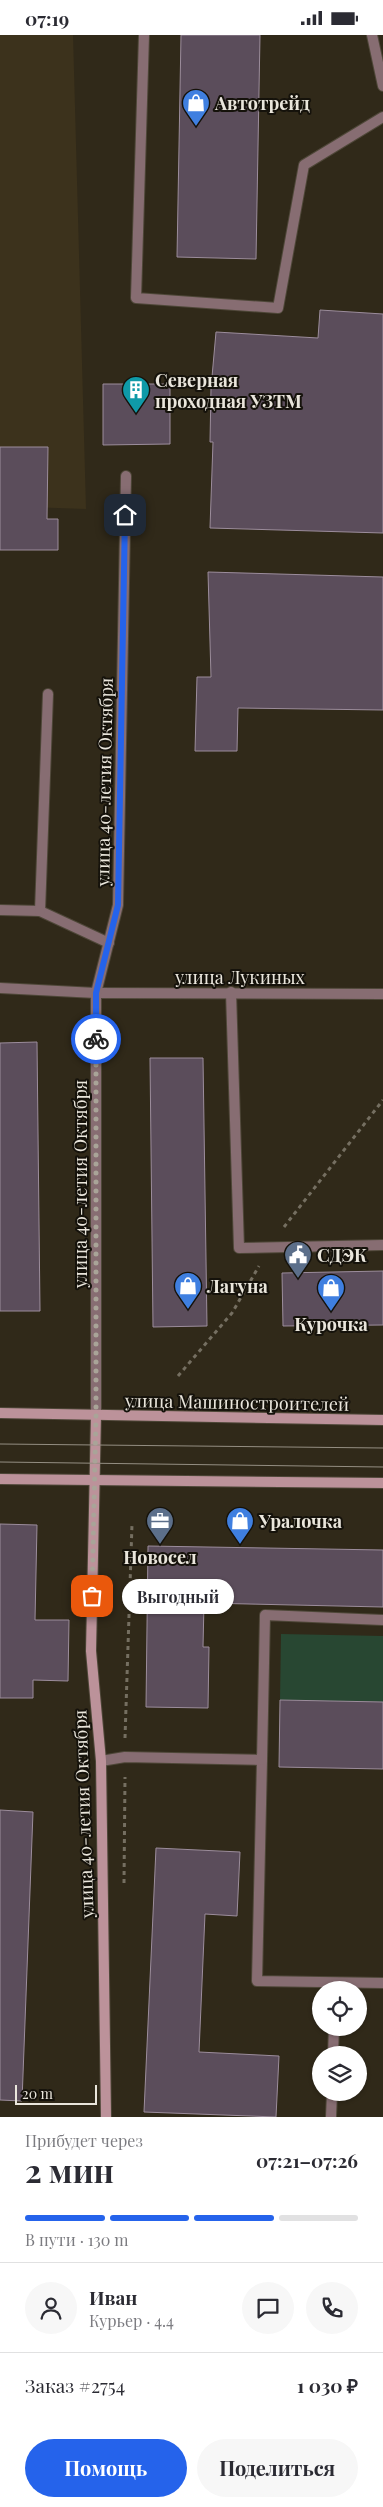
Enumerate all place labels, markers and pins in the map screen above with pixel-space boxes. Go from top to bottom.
shop icon: Автотрейд [181,88,211,127]
place label: Автотрейд [214,91,310,115]
place label: Северная проходная УЗТМ [155,368,302,413]
building icon: Северная проходная УЗТМ [121,375,151,414]
pin [104,494,146,536]
public building icon: СДЭК [283,1240,313,1279]
place label: СДЭК [317,1243,367,1267]
shop icon: Лагуна [173,1271,203,1310]
shop icon: Курочка [316,1273,346,1312]
place label: Лагуна [206,1274,268,1298]
place label: Курочка [294,1312,368,1336]
office icon: Новосел [145,1506,175,1545]
shop icon: Уралочка [225,1506,255,1545]
place label: Уралочка [258,1509,343,1533]
place label: Новосел [123,1545,197,1569]
pin [71,1575,113,1617]
callout: Выгодный [122,1579,234,1613]

